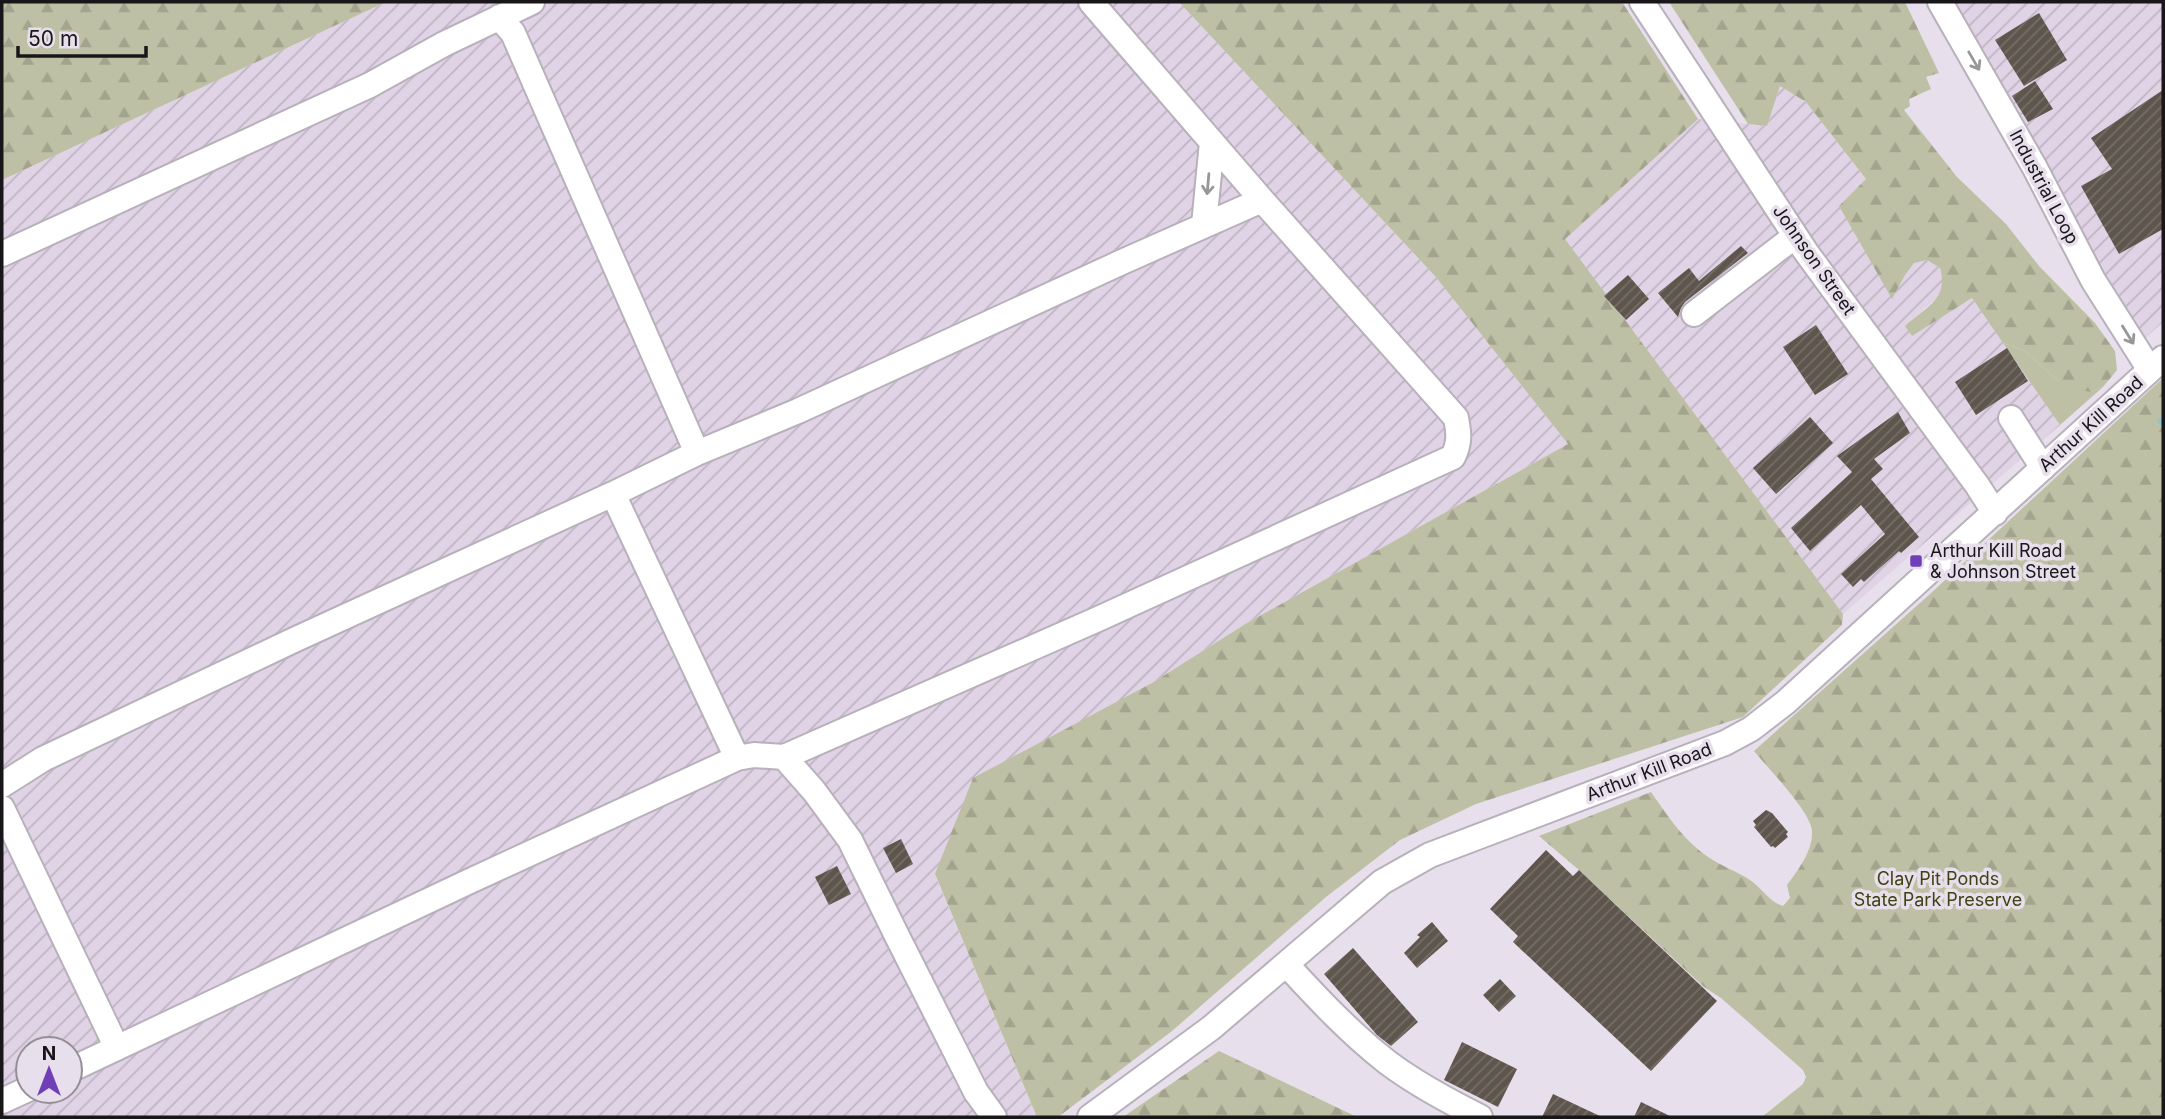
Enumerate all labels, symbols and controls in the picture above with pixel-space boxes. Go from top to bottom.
scale bar [18,14,145,58]
text: 50 m [28,26,78,51]
one-way arrow [1968,50,1981,71]
street label: Industrial Loop [2006,126,2083,247]
one-way arrow [1201,172,1214,195]
street label: Johnson Street [1769,201,1860,319]
one-way arrow [2122,324,2136,344]
street label: Arthur Kill Road [2034,372,2147,476]
place label: Arthur Kill Road & Johnson Street [1930,540,2076,582]
marker: Arthur Kill Road & Johnson Street [1908,553,1924,569]
street label: Arthur Kill Road [1583,738,1714,805]
park label: Clay Pit Ponds State Park Preserve [1854,868,2022,910]
north arrow [14,1035,84,1105]
text: N [42,1042,56,1065]

